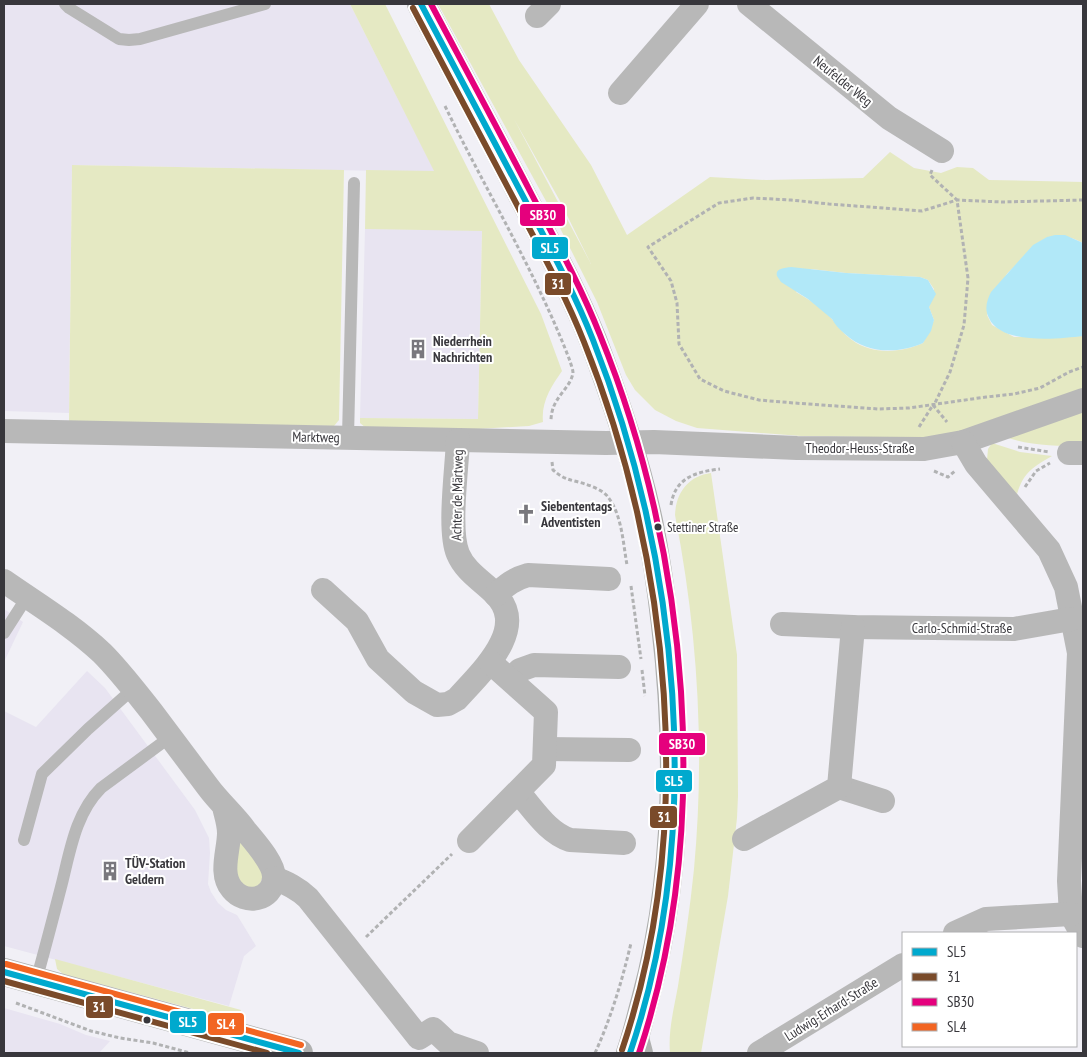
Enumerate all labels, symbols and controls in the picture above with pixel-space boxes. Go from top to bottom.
street label: Neufelder Weg [810,52,876,110]
line badge: SB30 [519,203,566,227]
text: SB30 [530,206,557,224]
line badge: SL5 [531,236,569,260]
text: SL5 [541,239,559,257]
line badge: 31 [544,272,572,296]
text: 31 [551,275,565,293]
place label: Niederrhein Nachrichten [433,332,492,366]
building icon: Niederrhein Nachrichten [407,338,429,360]
street label: Marktweg [292,428,340,446]
street label: Theodor-Heuss-Straße [806,439,915,457]
street label: Achter de Märtweg [447,449,467,541]
place label: Siebententags Adventisten [540,497,612,531]
church icon: Siebententags Adventisten [515,503,537,525]
place label: Stettiner Straße [667,519,738,536]
marker: Stettiner Straße [653,522,663,532]
street label: Carlo-Schmid-Straße [912,619,1012,637]
line badge: SB30 [658,732,706,756]
text: SB30 [669,735,696,753]
line badge: SL5 [655,769,693,793]
text: SL5 [665,772,683,790]
line badge: 31 [649,805,678,829]
text: 31 [657,808,671,826]
place label: TÜV-Station Geldern [125,854,185,888]
building icon: TÜV-Station Geldern [99,860,121,882]
legend [902,932,1077,1047]
text: SL5 [947,942,966,961]
text: 31 [947,967,961,986]
street label: Ludwig-Erhard-Straße [781,973,881,1045]
text: SB30 [947,992,974,1011]
line badge: 31 [85,995,114,1019]
text: 31 [92,998,106,1016]
line badge: SL5 [169,1010,207,1034]
line badge: SL4 [207,1012,245,1036]
text: SL5 [179,1013,197,1031]
unlabelled marker [142,1015,152,1025]
text: SL4 [217,1015,236,1033]
text: SL4 [947,1017,967,1036]

